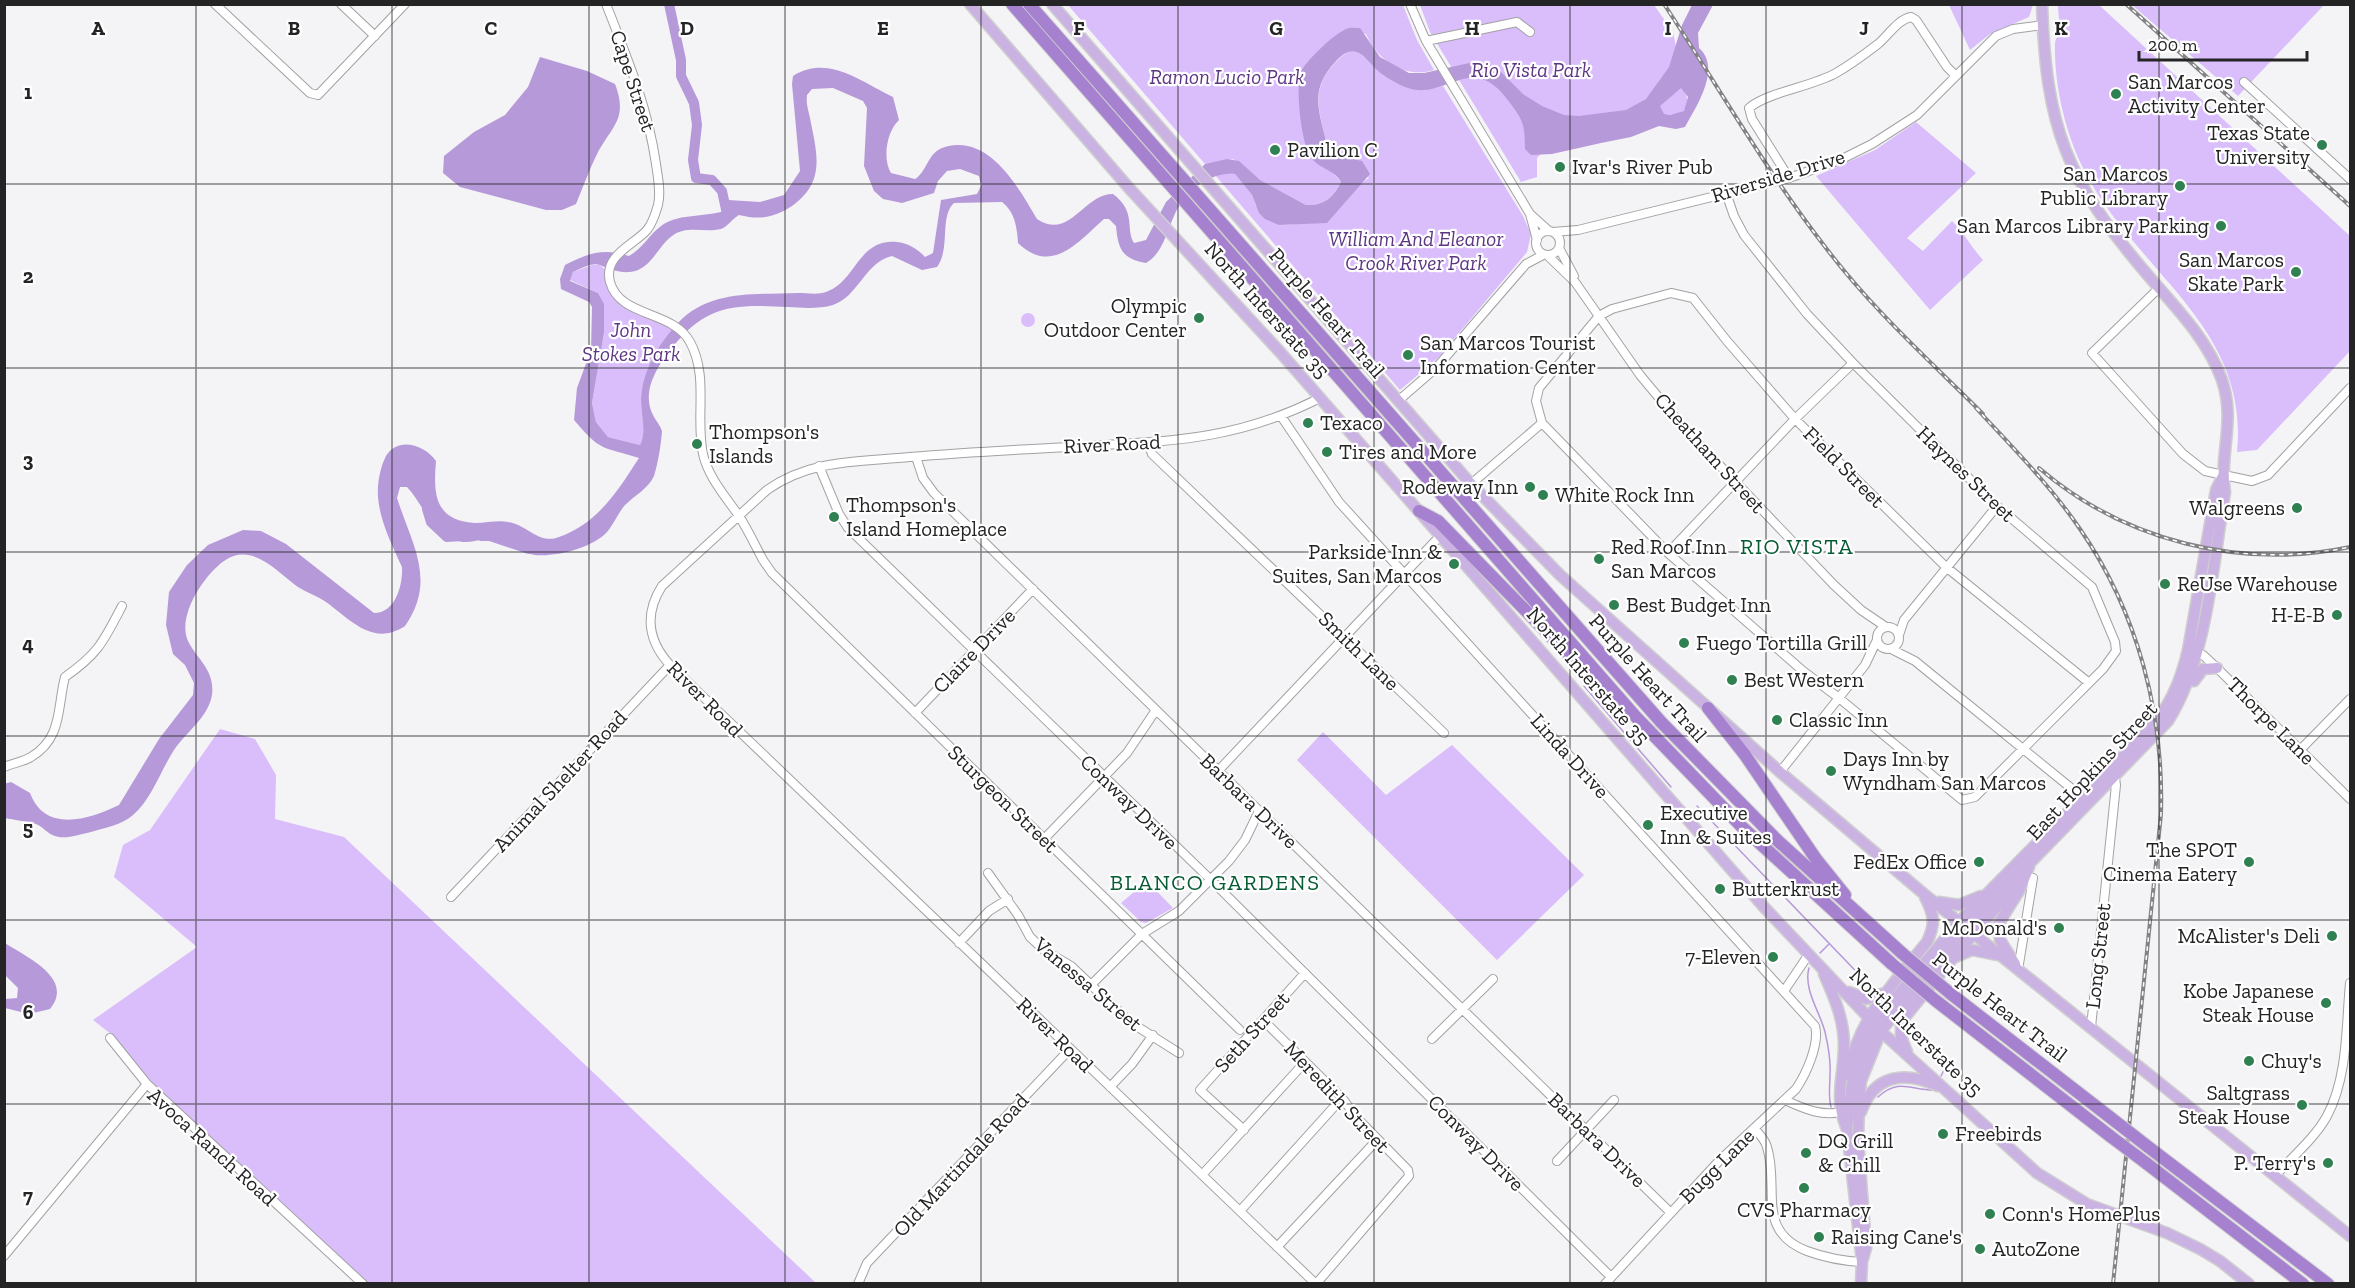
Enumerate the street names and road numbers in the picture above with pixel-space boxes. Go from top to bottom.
street label: Cape Street [605,27,662,135]
street label: Riverside Drive [1708,143,1848,208]
street label: North Interstate 35 [1200,236,1335,383]
street label: Purple Heart Trail [1264,243,1391,383]
street label: Cheatham Street [1650,387,1771,518]
street label: Haynes Street [1912,420,2021,527]
street label: Field Street [1799,421,1890,513]
street label: River Road [1063,428,1162,459]
street label: North Interstate 35 [1522,602,1655,750]
street label: Claire Drive [927,603,1020,698]
street label: Smith Lane [1314,606,1405,695]
street label: Purple Heart Trail [1584,608,1713,747]
street label: River Road [662,655,749,742]
street label: Thorpe Lane [2222,671,2321,770]
street label: East Hopkins Street [2021,696,2162,845]
street label: Animal Shelter Road [488,704,632,857]
street label: Linda Drive [1526,708,1615,803]
street label: Sturgeon Street [943,740,1064,858]
street label: Barbara Drive [1195,748,1304,854]
street label: Conway Drive [1075,749,1184,855]
street label: Long Street [2080,902,2115,1010]
street label: Vanessa Street [1029,931,1147,1036]
street label: Purple Heart Trail [1928,946,2073,1067]
street label: North Interstate 35 [1845,962,1988,1101]
street label: Seth Street [1209,986,1295,1077]
street label: River Road [1012,992,1099,1078]
street label: Meredith Street [1279,1036,1396,1158]
street label: Avoca Ranch Road [143,1082,282,1211]
street label: Old Martindale Road [888,1087,1034,1242]
street label: Barbara Drive [1543,1087,1652,1193]
street label: Conway Drive [1423,1089,1530,1196]
street label: Bugg Lane [1674,1123,1759,1208]

